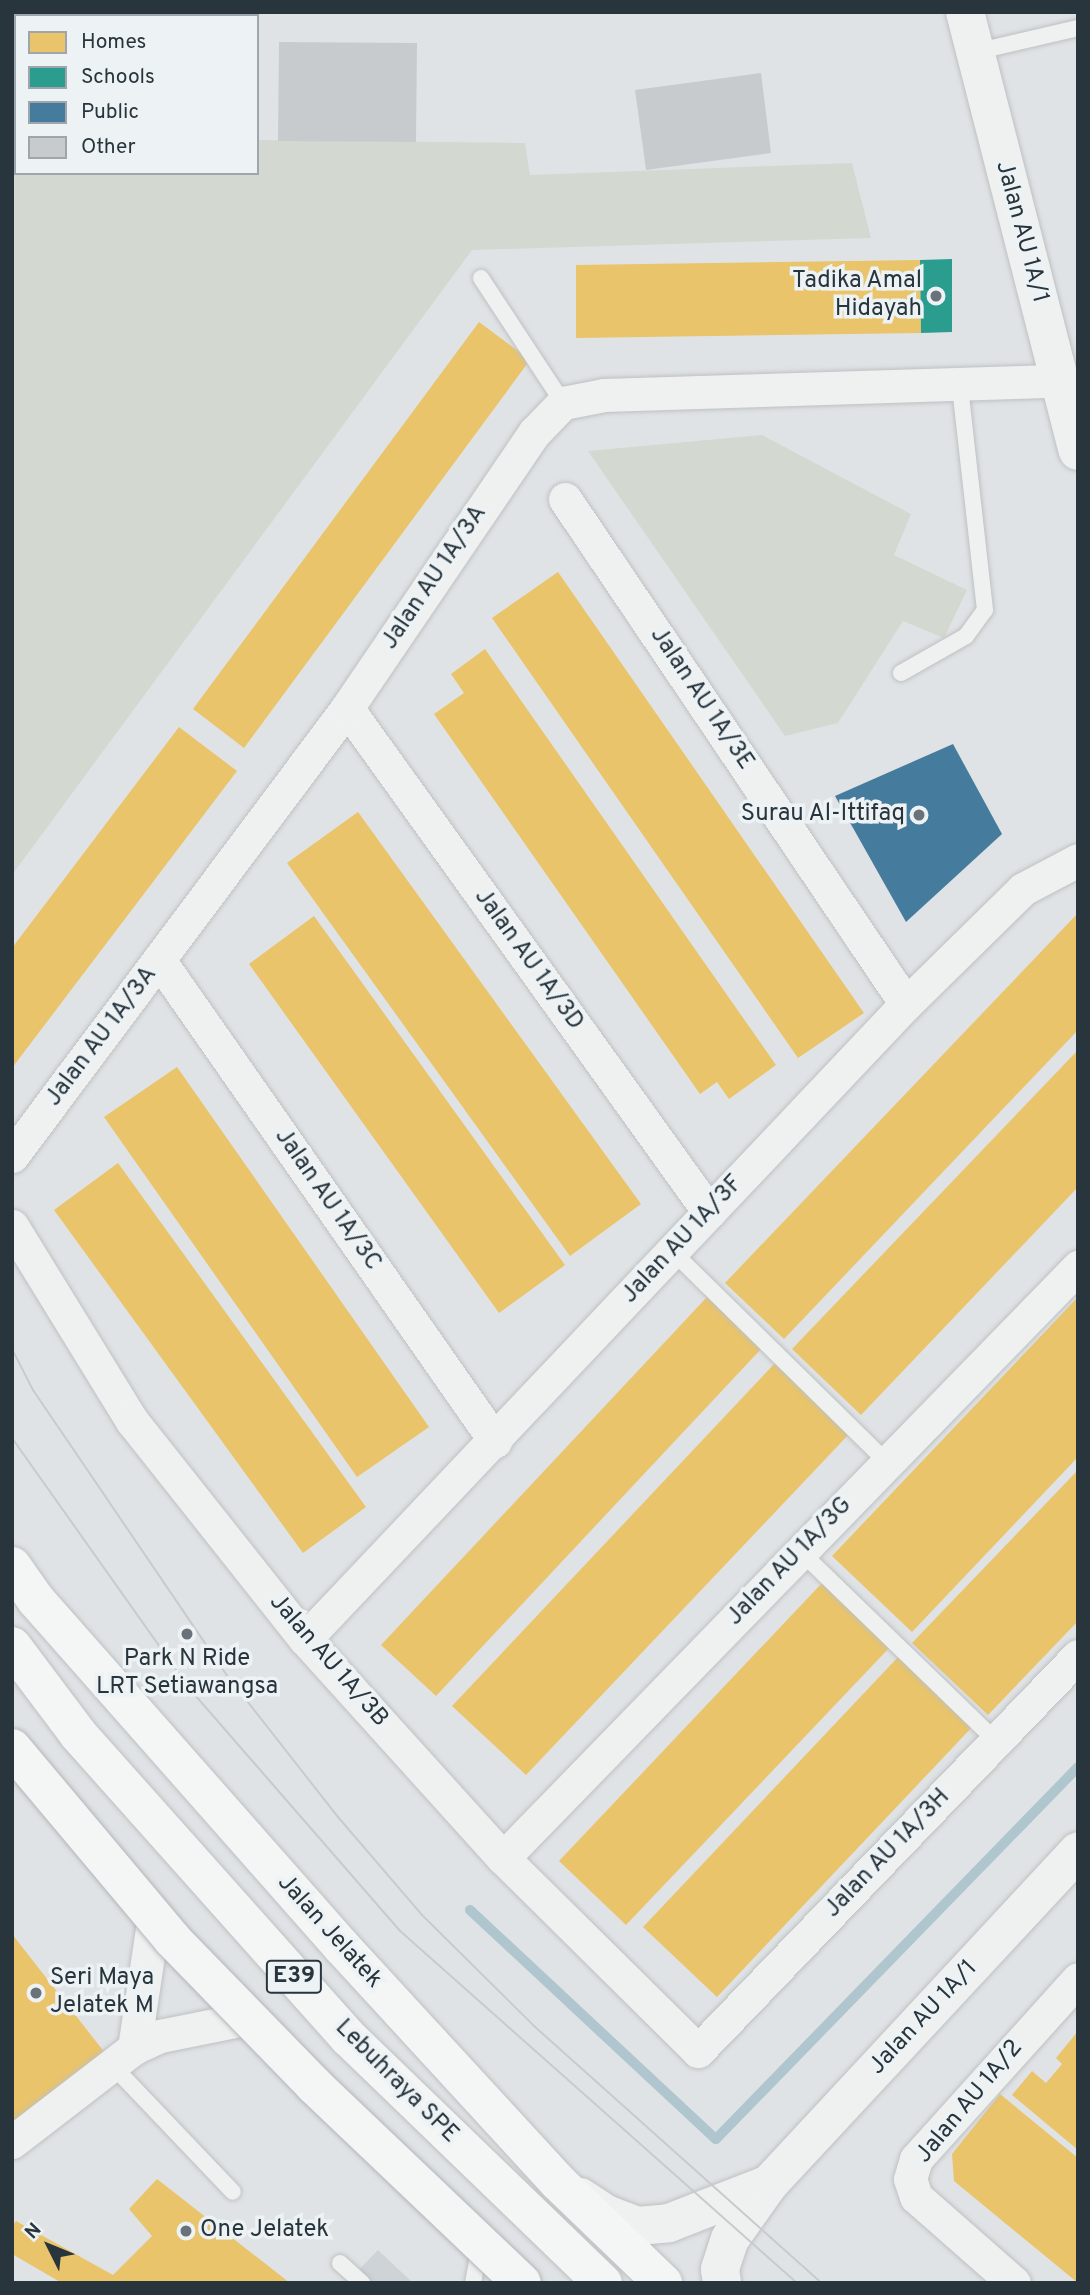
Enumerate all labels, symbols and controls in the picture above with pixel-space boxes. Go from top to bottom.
legend [14,14,259,175]
text: Homes [81,29,146,56]
text: Schools [81,64,155,91]
text: Public [81,99,139,126]
text: Other [81,134,136,161]
street label: Jalan AU 1A/1 [988,157,1054,307]
place label: Tadika Amal Hidayah [791,268,922,324]
marker: Tadika Amal Hidayah [928,288,944,304]
street label: Jalan AU 1A/3A [376,500,494,656]
street label: Jalan AU 1A/3E [642,622,760,776]
place label: Surau Al-Ittifaq [740,801,905,829]
marker: Surau Al-Ittifaq [911,807,927,823]
street label: Jalan AU 1A/3D [467,883,589,1037]
street label: Jalan AU 1A/3A [40,961,164,1113]
street label: Jalan AU 1A/3C [267,1123,387,1277]
street label: Jalan AU 1A/3F [616,1170,750,1310]
street label: Jalan AU 1A/3G [721,1491,859,1633]
street label: Jalan AU 1A/3B [262,1588,394,1734]
marker: Park N Ride LRT Setiawangsa [179,1626,195,1642]
place label: Park N Ride LRT Setiawangsa [95,1646,279,1702]
street label: Jalan AU 1A/3H [819,1783,957,1925]
street label: Jalan Jelatek [270,1869,388,1995]
street label: Jalan AU 1A/1 [863,1954,985,2082]
road number: E39 [264,1958,324,1996]
place label: Seri Maya Jelatek M [50,1965,154,2021]
marker: Seri Maya Jelatek M [28,1985,44,2001]
street label: Lebuhraya SPE [328,2014,464,2150]
street label: Jalan AU 1A/2 [910,2034,1030,2170]
north arrow [14,2211,84,2281]
place label: One Jelatek [200,2217,329,2245]
text: N [20,2219,47,2245]
marker: One Jelatek [178,2223,194,2239]

